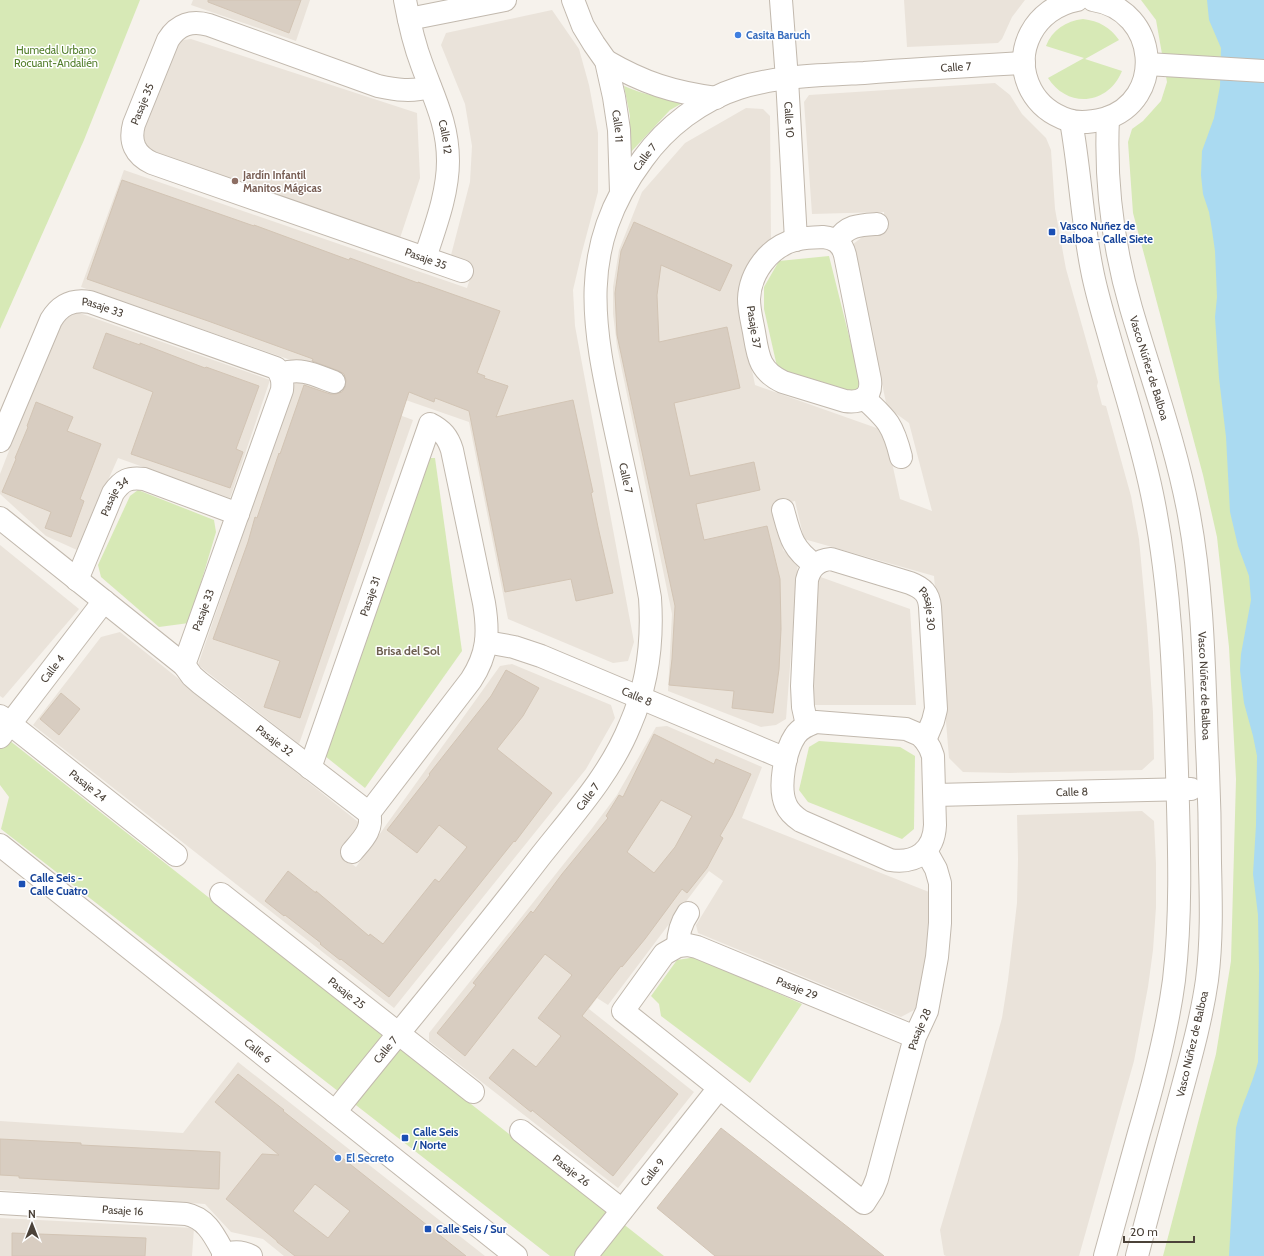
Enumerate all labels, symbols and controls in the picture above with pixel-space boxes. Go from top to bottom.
place label: Casita Baruch [746,28,810,42]
marker: Casita Baruch [733,30,743,40]
park label: Humedal Urbano Rocuant-Andalién [14,43,98,70]
street label: Calle 7 [940,59,972,75]
street label: Pasaje 35 [127,81,157,127]
street label: Calle 10 [781,101,797,139]
street label: Calle 11 [609,109,626,142]
street label: Calle 12 [435,118,455,155]
street label: Calle 7 [630,140,660,174]
place label: Jardín Infantil Manitos Mágicas [242,168,322,195]
marker: Jardín Infantil Manitos Mágicas [230,176,240,186]
place label: Vasco Nuñez de Balboa - Calle Siete [1060,219,1153,246]
marker: Vasco Nuñez de Balboa - Calle Siete [1047,227,1057,237]
street label: Pasaje 35 [403,245,449,272]
street label: Pasaje 33 [81,294,126,320]
street label: Pasaje 37 [744,305,764,350]
street label: Vasco Núñez de Balboa [1127,314,1172,423]
street label: Calle 7 [616,461,636,495]
street label: Pasaje 34 [97,473,131,518]
street label: Pasaje 31 [357,574,383,618]
street label: Pasaje 30 [916,583,938,631]
street label: Pasaje 33 [189,587,217,633]
street label: Vasco Núñez de Balboa [1195,631,1214,741]
district label: Brisa del Sol [376,643,440,658]
street label: Calle 4 [37,651,68,686]
street label: Calle 8 [619,684,654,709]
street label: Pasaje 32 [253,722,296,759]
street label: Pasaje 24 [66,766,110,805]
street label: Calle 7 [573,780,603,813]
street label: Calle 8 [1056,784,1088,799]
place label: Calle Seis - Calle Cuatro [30,871,88,898]
marker: Calle Seis - Calle Cuatro [17,879,27,889]
street label: Pasaje 29 [774,973,820,1003]
street label: Pasaje 25 [325,974,368,1012]
street label: Vasco Núñez de Balboa [1173,989,1211,1098]
street label: Pasaje 28 [905,1006,934,1051]
street label: Calle 7 [370,1033,401,1066]
street label: Calle 6 [241,1035,275,1066]
place label: Calle Seis / Norte [412,1125,459,1152]
marker: Calle Seis / Norte [400,1133,410,1143]
place label: El Secreto [346,1151,394,1165]
street label: Pasaje 26 [550,1151,593,1189]
marker: El Secreto [333,1153,343,1163]
street label: Calle 9 [637,1155,668,1189]
street label: Pasaje 16 [102,1202,144,1218]
north arrow [12,1204,52,1244]
text: N [28,1207,36,1221]
scale bar [1124,1218,1194,1244]
place label: Calle Seis / Sur [436,1222,507,1236]
marker: Calle Seis / Sur [423,1224,433,1234]
text: 20 m [1130,1224,1158,1239]

